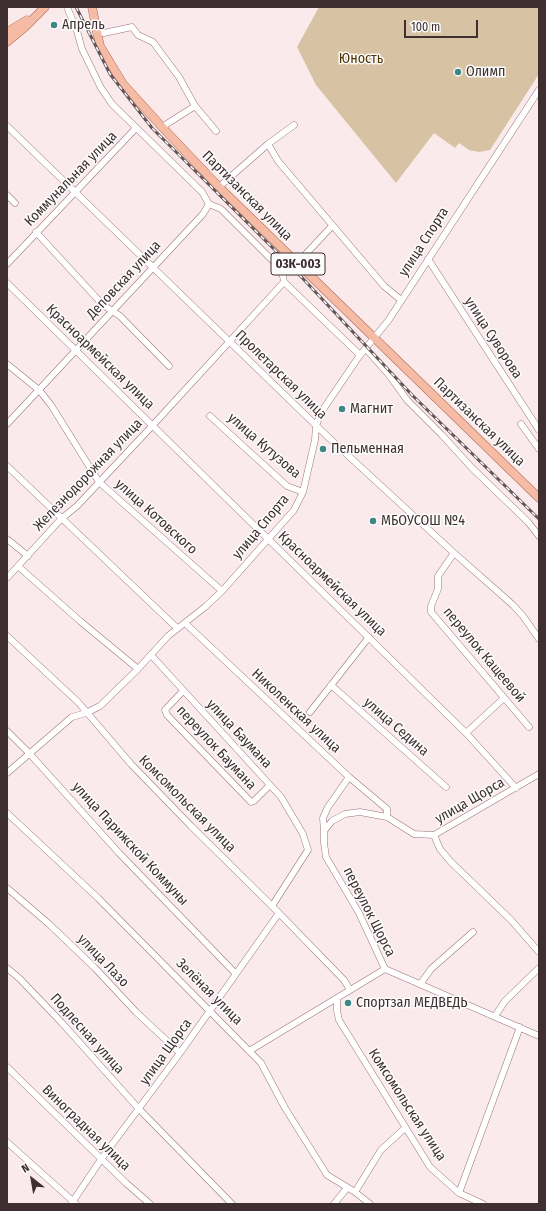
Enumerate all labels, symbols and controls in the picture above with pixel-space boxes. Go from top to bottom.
scale bar [406,12,480,38]
place label: Апрель [62,17,105,33]
marker: Апрель [49,20,59,30]
text: 100 m [411,20,440,34]
park label: Юность [339,51,383,67]
place label: Олимп [466,64,505,80]
marker: Олимп [453,67,463,77]
street label: Коммунальная улица [21,128,121,230]
street label: Партизанская улица [198,147,296,245]
street label: улица Спорта [395,204,453,280]
street label: Деповская улица [83,237,165,323]
road number: 03К-003 [271,253,325,275]
street label: улица Суворова [460,294,526,382]
street label: Красноармейская улица [42,301,158,413]
street label: Пролетарская улица [232,327,330,423]
street label: Партизанская улица [430,374,528,470]
place label: Магнит [350,401,393,417]
marker: Магнит [337,404,347,414]
street label: улица Кутузова [224,410,304,482]
street label: Железнодорожная улица [30,415,146,535]
place label: Пельменная [331,441,404,457]
marker: Пельменная [318,444,328,454]
street label: улица Котовского [112,476,200,558]
street label: улица Спорта [229,491,293,563]
place label: МБОУСОШ №4 [381,513,465,529]
marker: МБОУСОШ №4 [368,516,378,526]
street label: Красноармейская улица [274,528,390,640]
street label: переулок Кащеевой [439,604,529,706]
street label: Николенская улица [248,665,344,757]
street label: улица Седина [360,694,432,760]
street label: улица Баумана [203,696,275,772]
street label: переулок Баумана [173,702,259,794]
street label: Комсомольская улица [135,752,239,856]
street label: улица Щорса [432,774,508,828]
street label: улица Парижской Коммуны [68,779,192,909]
street label: переулок Щорса [339,864,399,960]
street label: улица Лазо [74,931,132,991]
street label: Зелёная улица [172,955,246,1029]
street label: Подлесная улица [46,990,128,1078]
place label: Спортзал МЕДВЕДЬ [356,995,468,1011]
marker: Спортзал МЕДВЕДЬ [343,998,353,1008]
street label: улица Щорса [136,1016,196,1088]
street label: Комсомольская улица [365,1046,449,1164]
street label: Виноградная улица [38,1082,134,1174]
north arrow [12,1159,52,1199]
text: N [19,1161,32,1176]

